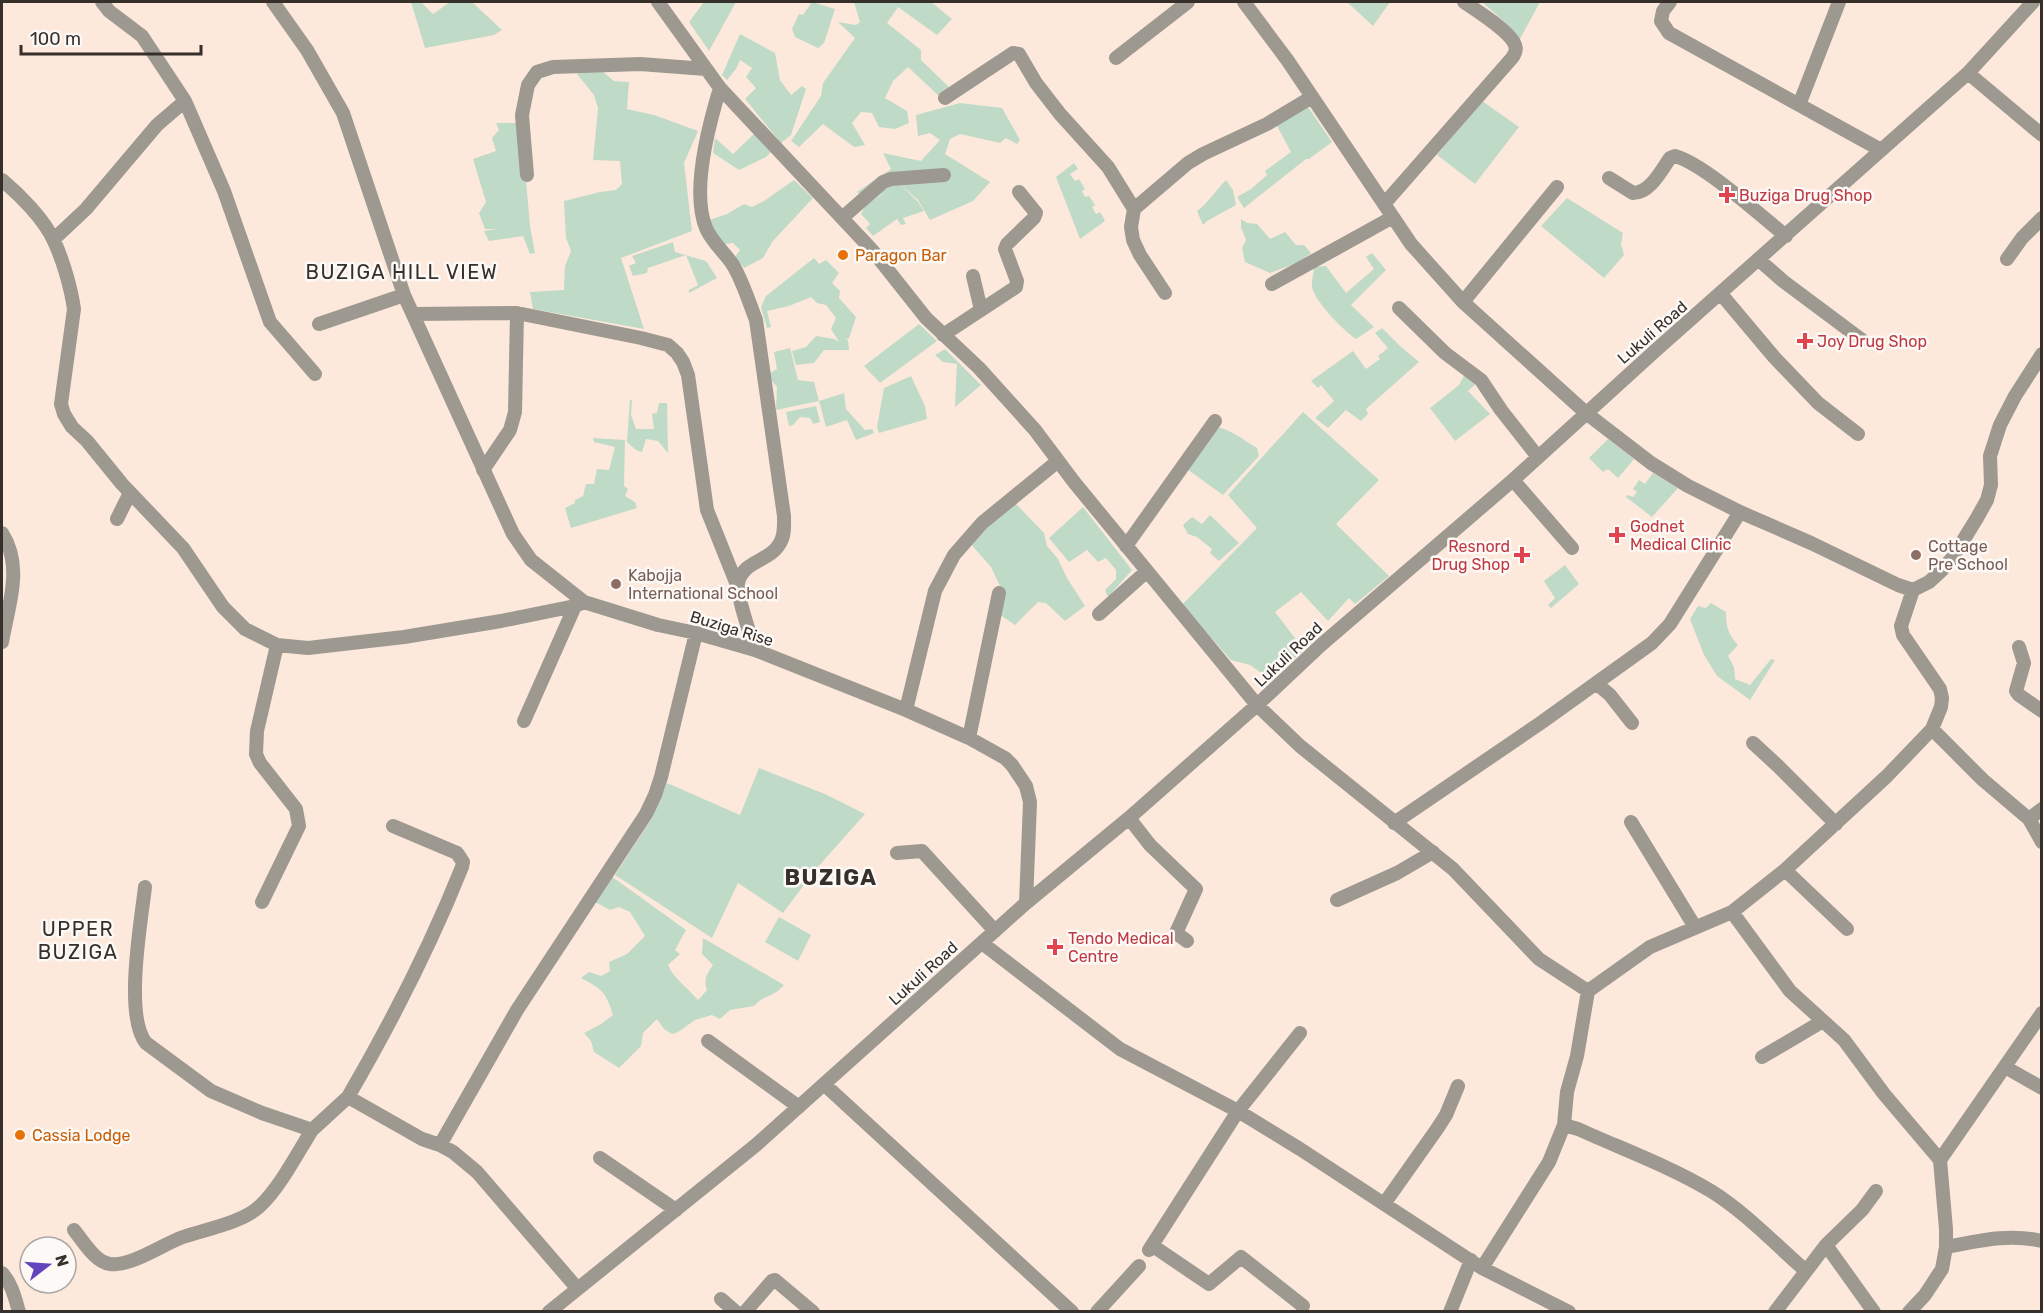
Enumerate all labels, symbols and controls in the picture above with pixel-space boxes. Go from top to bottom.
scale bar [21,18,201,56]
text: 100 m [30,28,81,50]
place label: Buziga Drug Shop [1739,186,1872,205]
marker: Buziga Drug Shop [1720,188,1734,202]
place label: Paragon Bar [855,246,947,265]
marker: Paragon Bar [836,248,850,262]
district label: BUZIGA HILL VIEW [306,260,498,284]
street label: Lukuli Road [1614,297,1691,368]
place label: Joy Drug Shop [1817,332,1927,351]
marker: Joy Drug Shop [1798,334,1812,348]
place label: Godnet Medical Clinic [1630,517,1732,554]
marker: Godnet Medical Clinic [1608,526,1626,544]
place label: Resnord Drug Shop [1431,537,1510,574]
place label: Cottage Pre School [1928,537,2008,574]
marker: Resnord Drug Shop [1515,548,1529,562]
marker: Cottage Pre School [1909,548,1923,562]
place label: Kabojja International School [628,566,778,603]
marker: Kabojja International School [609,577,623,591]
street label: Buziga Rise [688,607,776,650]
street label: Lukuli Road [1250,618,1326,691]
district label: BUZIGA [784,864,878,891]
district label: UPPER BUZIGA [38,917,118,964]
place label: Tendo Medical Centre [1068,929,1174,966]
street label: Lukuli Road [885,938,962,1009]
marker: Tendo Medical Centre [1046,938,1064,956]
place label: Cassia Lodge [32,1126,131,1145]
marker: Cassia Lodge [13,1128,27,1142]
north arrow [18,1235,78,1295]
text: N [51,1252,73,1269]

